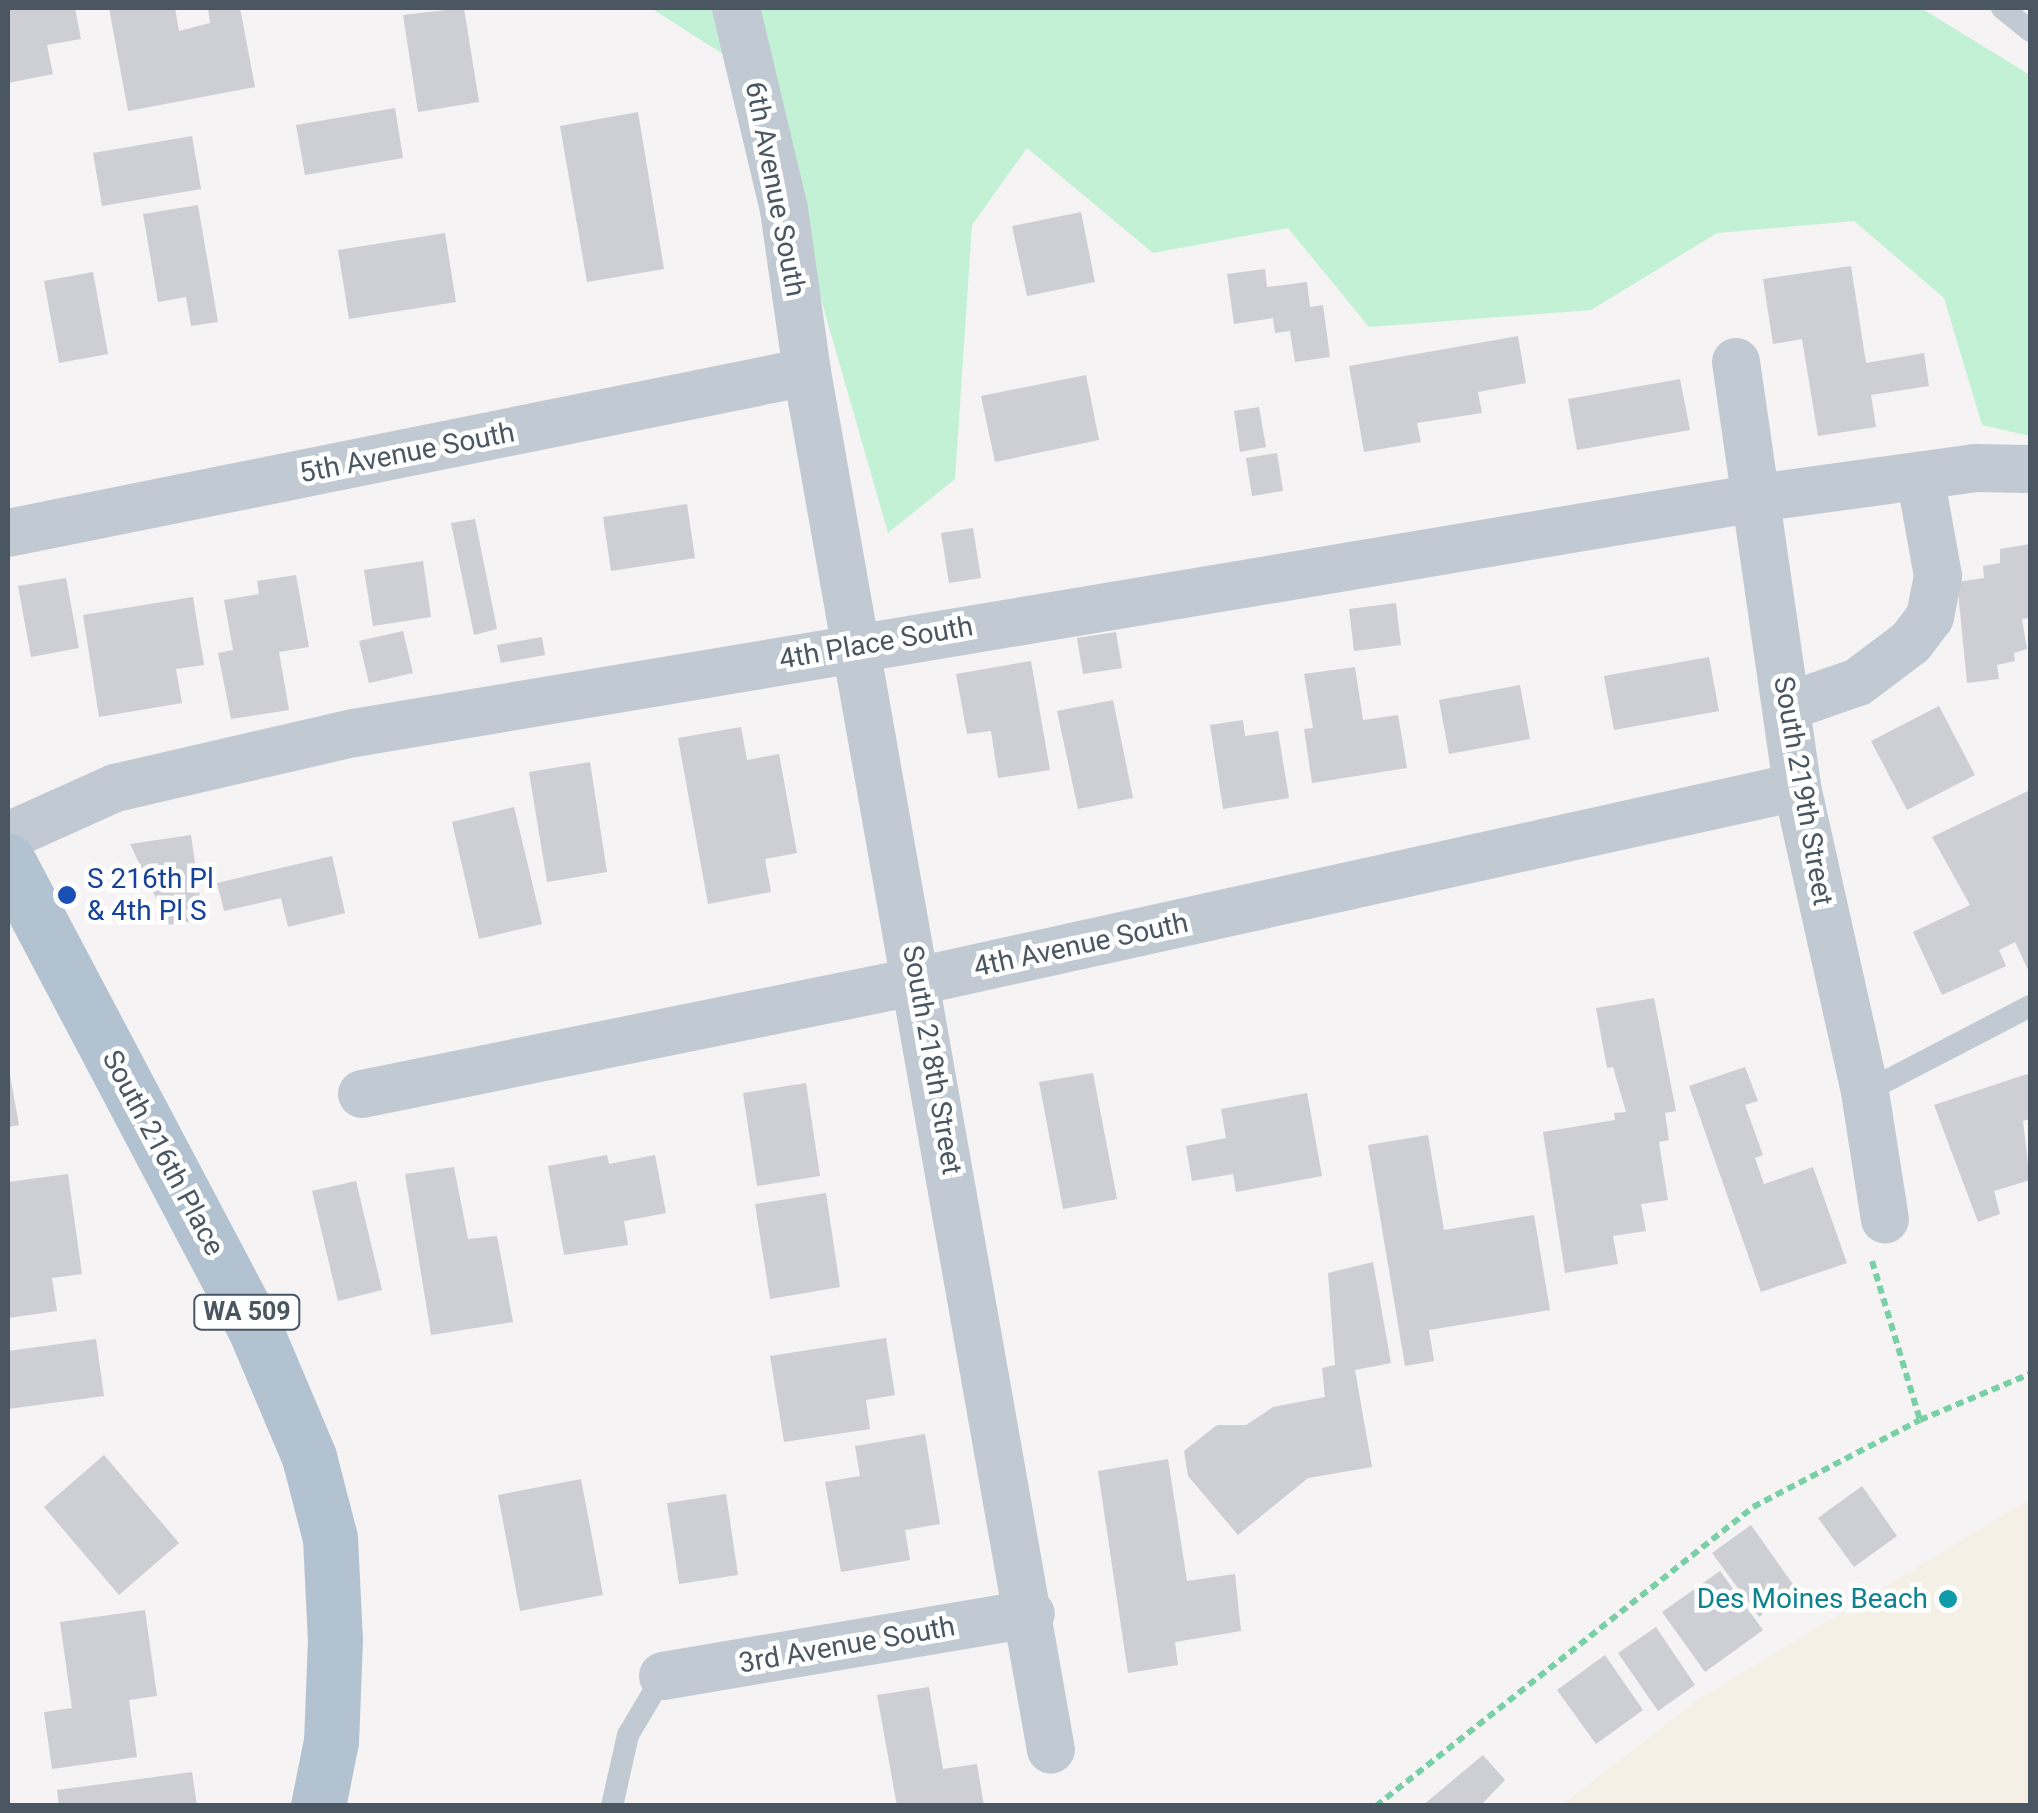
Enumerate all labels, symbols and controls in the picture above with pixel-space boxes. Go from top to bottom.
street label: 6th Avenue South [738,79,812,299]
street label: 5th Avenue South [297,416,517,490]
street label: 4th Place South [777,609,975,677]
street label: South 219th Street [1766,674,1840,908]
place label: S 216th Pl & 4th Pl S [87,862,214,928]
marker: S 216th Pl & 4th Pl S [56,884,78,906]
street label: 4th Avenue South [971,906,1191,984]
street label: South 218th Street [895,943,969,1177]
street label: South 216th Place [95,1045,231,1261]
road number: WA 509 [192,1292,302,1332]
place label: Des Moines Beach [1697,1582,1928,1616]
marker: Des Moines Beach [1937,1588,1959,1610]
street label: 3rd Avenue South [736,1609,958,1681]

